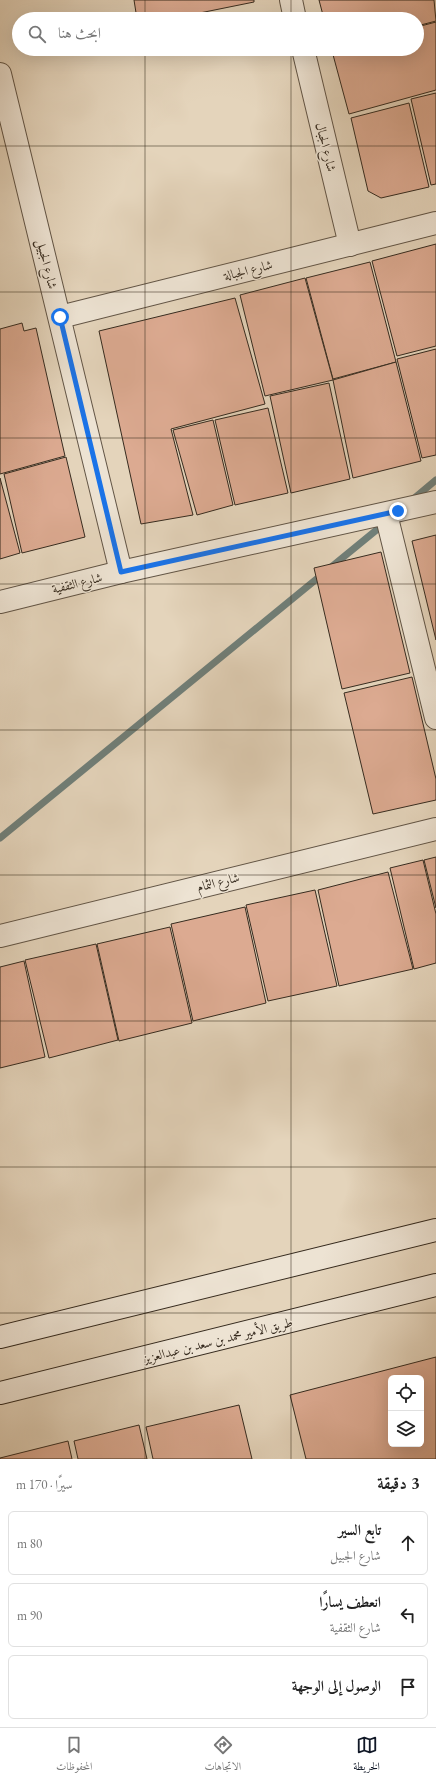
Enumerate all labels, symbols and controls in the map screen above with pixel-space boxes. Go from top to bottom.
search box [12,12,424,56]
icon: search [26,23,48,45]
text: ابحث هنا [58,23,101,42]
street label: شارع الجبال [309,121,340,174]
street label: شارع الجبيل [30,237,61,291]
street label: شارع الجبالة [221,256,275,287]
route start [51,308,69,326]
route end [389,502,407,520]
street label: شارع الثقفية [50,569,105,600]
street label: شارع الثمام [195,869,242,898]
street label: طريق الأمير محمد بن سعد بن عبدالعزيز [140,1313,294,1367]
map controls [388,1375,424,1447]
button: locate [388,1375,424,1411]
button: layers [388,1411,424,1447]
text: 3 دقيقة [377,1472,420,1494]
text: سيرًا · 170 m [16,1476,73,1493]
text: تابع السير [338,1520,381,1539]
icon: ahead [397,1532,419,1554]
text: 80 m [17,1535,42,1552]
text: شارع الجبيل [330,1547,381,1564]
text: انعطف يسارًا [319,1592,381,1611]
icon: left [397,1604,419,1626]
text: 90 m [17,1607,42,1624]
text: شارع الثقفية [330,1619,381,1636]
text: الوصول إلى الوجهة [292,1676,381,1695]
icon: arrive [397,1676,419,1698]
tab: المحفوظات [56,1734,92,1777]
tab: الاتجاهات [204,1734,241,1777]
tab: الخريطة [353,1734,380,1777]

